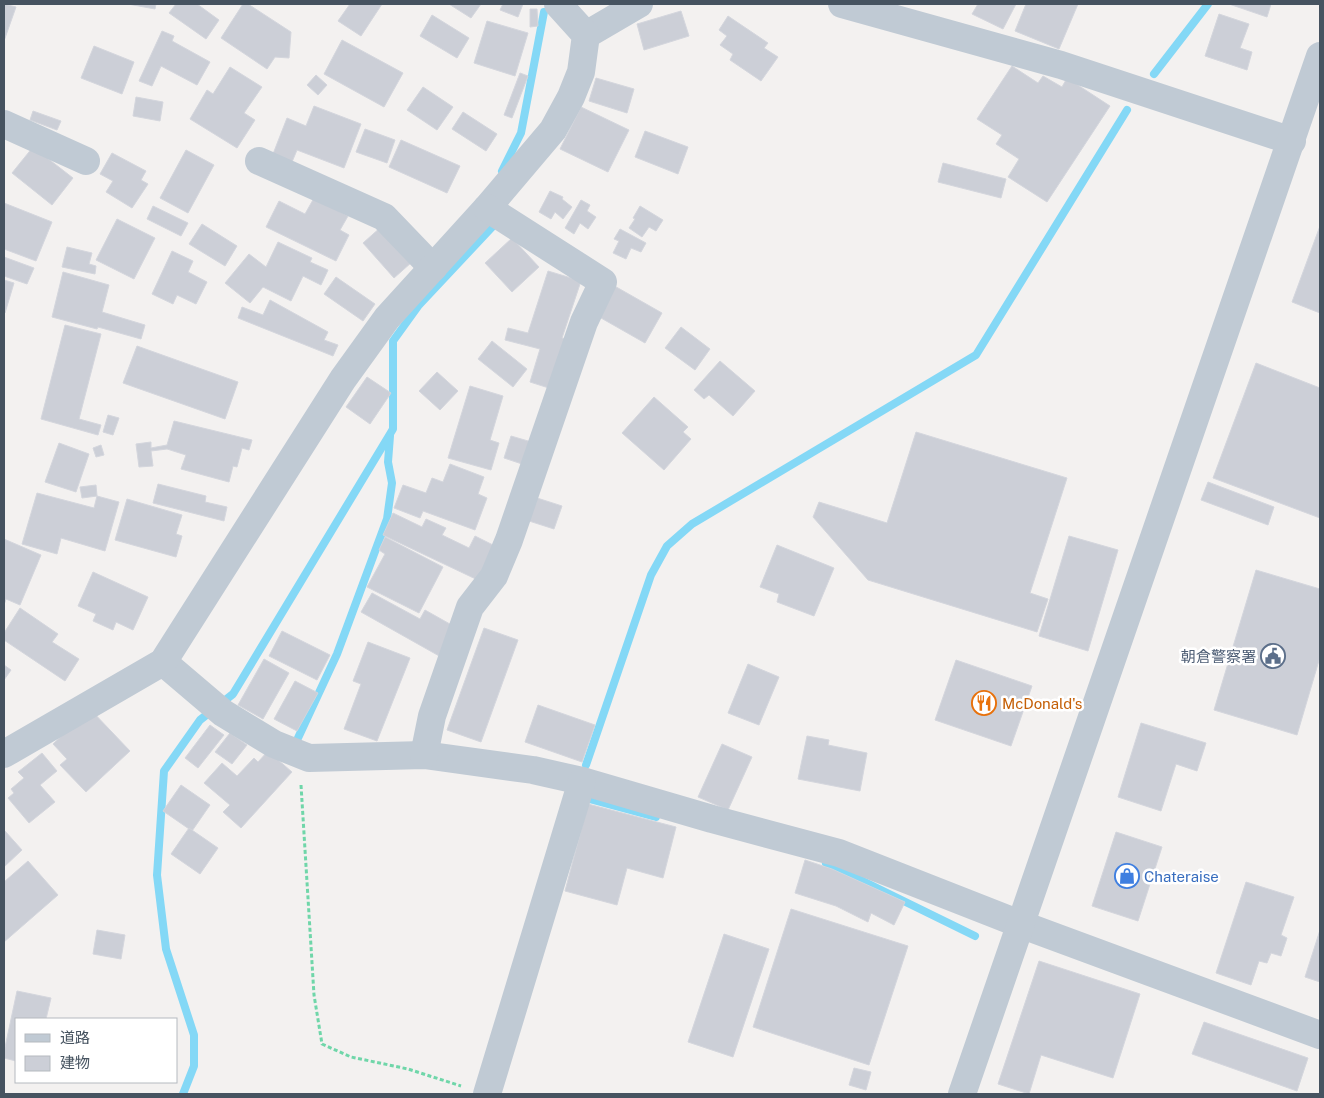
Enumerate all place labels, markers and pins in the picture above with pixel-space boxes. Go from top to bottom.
public building icon: 朝倉警察署 [1260,643,1286,669]
place label: 朝倉警察署 [1181,648,1256,665]
restaurant icon: McDonald's [971,690,997,716]
place label: McDonald's [1002,695,1082,712]
shop icon: Chateraise [1114,863,1140,889]
place label: Chateraise [1144,868,1219,885]

